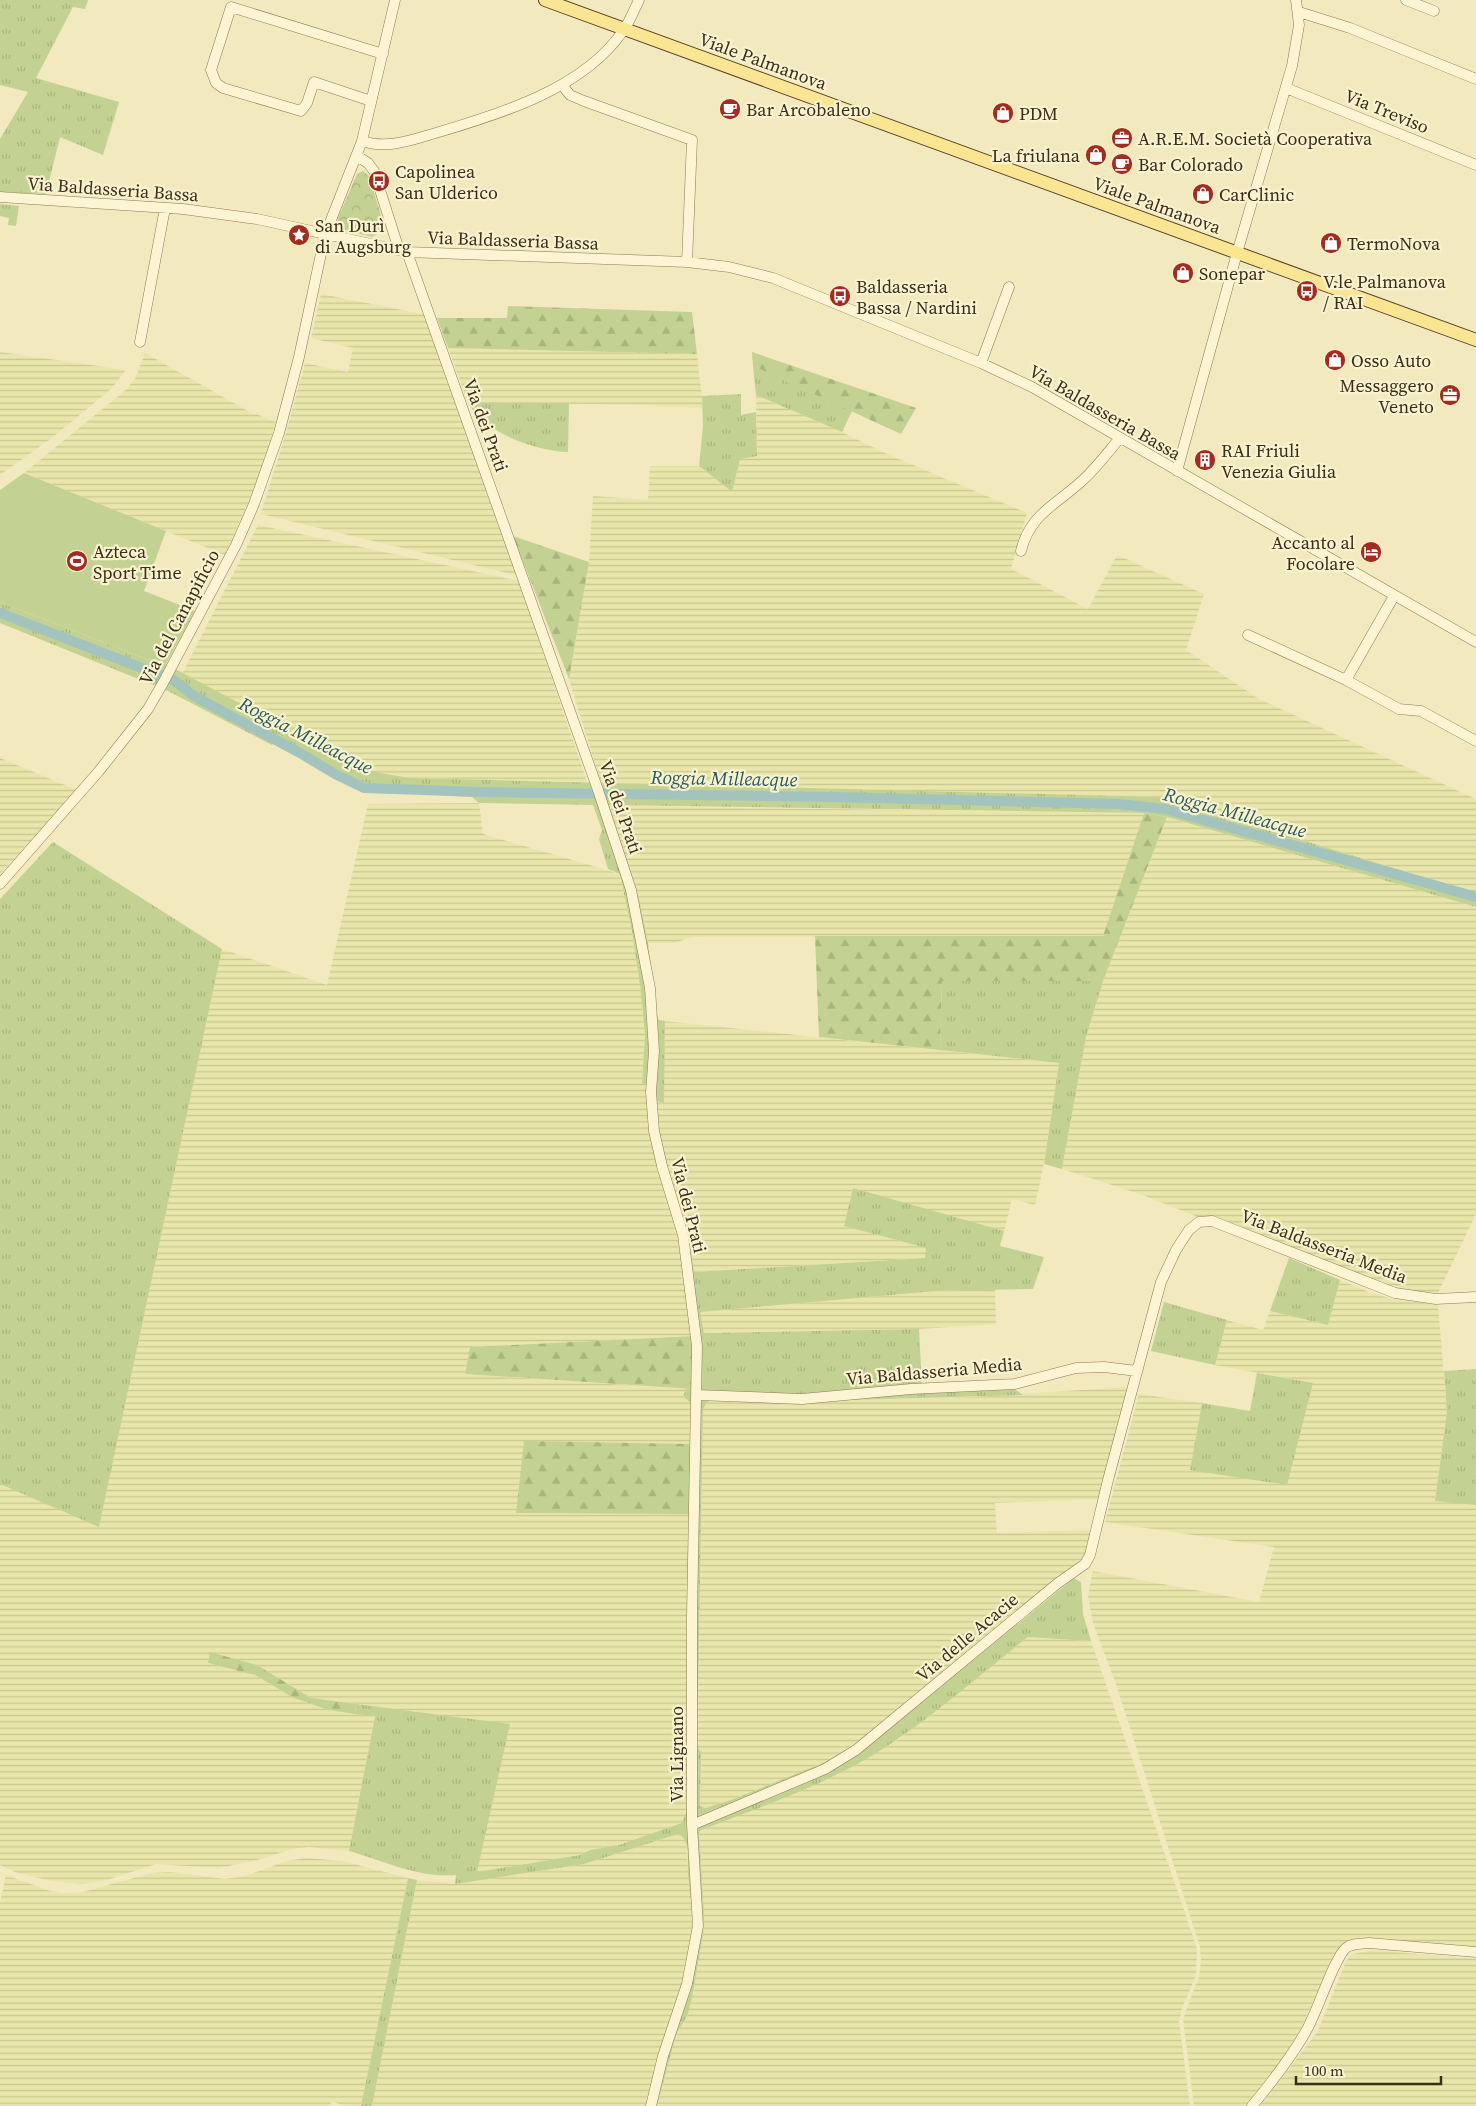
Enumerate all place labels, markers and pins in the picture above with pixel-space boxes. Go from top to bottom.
cafe icon: Bar Arcobaleno [718,97,742,121]
place label: Bar Arcobaleno [746,97,871,122]
shop icon: PDM [991,101,1015,125]
place label: PDM [1019,101,1058,126]
office icon: A.R.E.M. Società Cooperativa [1110,126,1134,150]
place label: A.R.E.M. Società Cooperativa [1138,126,1373,151]
place label: La friulana [992,143,1081,168]
shop icon: La friulana [1084,143,1108,167]
cafe icon: Bar Colorado [1110,152,1134,176]
place label: Bar Colorado [1138,152,1243,177]
place label: Capolinea San Ulderico [395,159,498,205]
bus stop icon: Capolinea San Ulderico [367,169,391,193]
shop icon: CarClinic [1191,182,1215,206]
place label: CarClinic [1219,182,1294,207]
place label: San Durì di Augsburg [315,213,411,259]
place icon: San Durì di Augsburg [287,223,311,247]
shop icon: TermoNova [1319,231,1343,255]
place label: TermoNova [1347,231,1441,256]
shop icon: Sonepar [1171,261,1195,285]
place label: Sonepar [1199,261,1266,286]
place label: V.le Palmanova / RAI [1323,269,1447,315]
place label: Baldasseria Bassa / Nardini [856,274,977,320]
bus stop icon: V.le Palmanova / RAI [1295,279,1319,303]
bus stop icon: Baldasseria Bassa / Nardini [828,284,852,308]
shop icon: Osso Auto [1323,348,1347,372]
place label: Osso Auto [1351,348,1431,373]
place label: Messaggero Veneto [1340,373,1434,419]
office icon: Messaggero Veneto [1438,383,1462,407]
place label: RAI Friuli Venezia Giulia [1221,438,1337,484]
building icon: RAI Friuli Venezia Giulia [1193,448,1217,472]
place label: Accanto al Focolare [1271,530,1355,576]
place label: Azteca Sport Time [93,539,182,585]
hotel icon: Accanto al Focolare [1359,540,1383,564]
sports icon: Azteca Sport Time [65,549,89,573]

